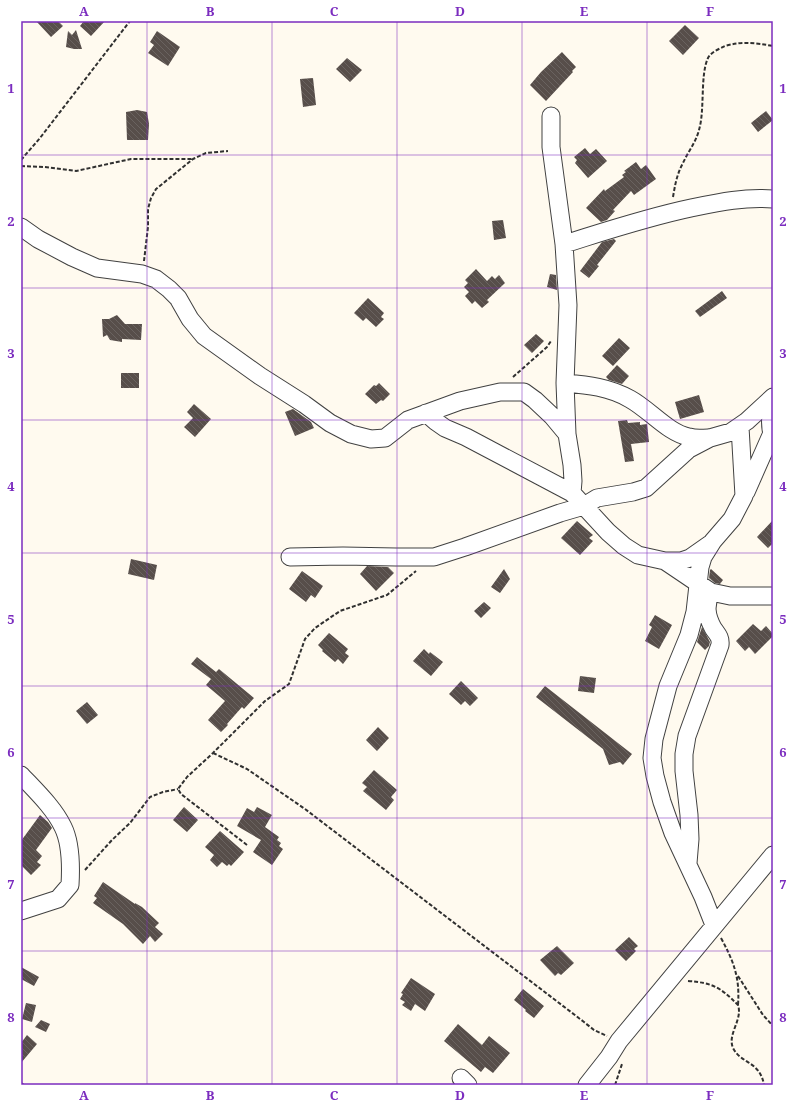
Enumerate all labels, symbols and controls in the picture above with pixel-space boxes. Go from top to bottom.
text: A [79,2,89,20]
text: B [206,2,215,20]
text: C [330,2,339,20]
text: D [455,2,465,20]
text: E [580,2,589,20]
text: F [706,2,714,20]
text: 1 [7,79,15,97]
text: 1 [779,79,787,97]
text: 2 [7,212,15,230]
text: 2 [779,212,787,230]
text: 3 [7,344,15,362]
text: 3 [779,344,787,362]
text: 4 [7,477,15,495]
text: 4 [779,477,787,495]
text: 5 [7,610,15,628]
text: 5 [779,610,787,628]
text: 6 [7,743,15,761]
text: 6 [779,743,787,761]
text: 7 [7,875,15,893]
text: 7 [779,875,787,893]
text: 8 [7,1008,15,1026]
text: 8 [779,1008,787,1026]
text: A [79,1086,89,1104]
text: B [206,1086,215,1104]
text: C [330,1086,339,1104]
text: D [455,1086,465,1104]
text: E [580,1086,589,1104]
text: F [706,1086,714,1104]

